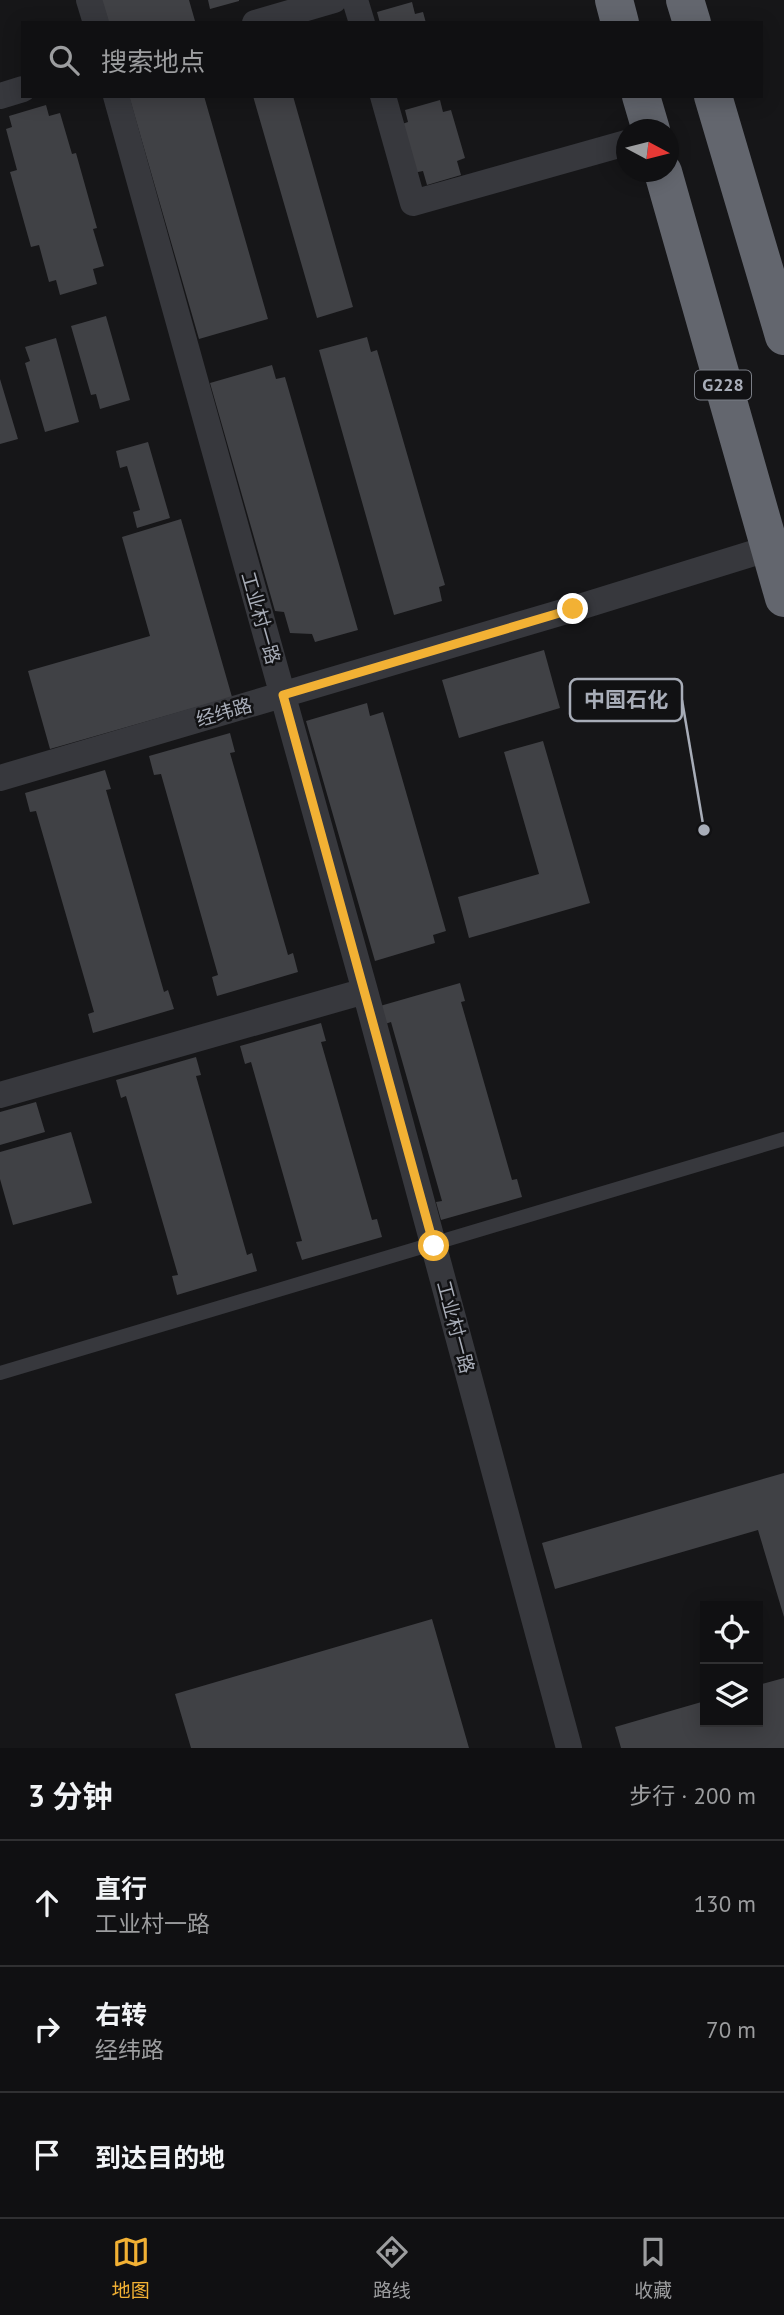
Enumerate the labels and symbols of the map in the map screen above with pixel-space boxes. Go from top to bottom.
north arrow [616,119,679,182]
road number: G228 [695,370,751,400]
street label: 工业村一路 [236,569,286,667]
route end [557,593,588,624]
callout: 中国石化 [570,679,682,721]
text: 中国石化 [584,686,668,713]
street label: 经纬路 [193,693,255,731]
route start [418,1230,449,1261]
street label: 工业村一路 [432,1278,480,1376]

